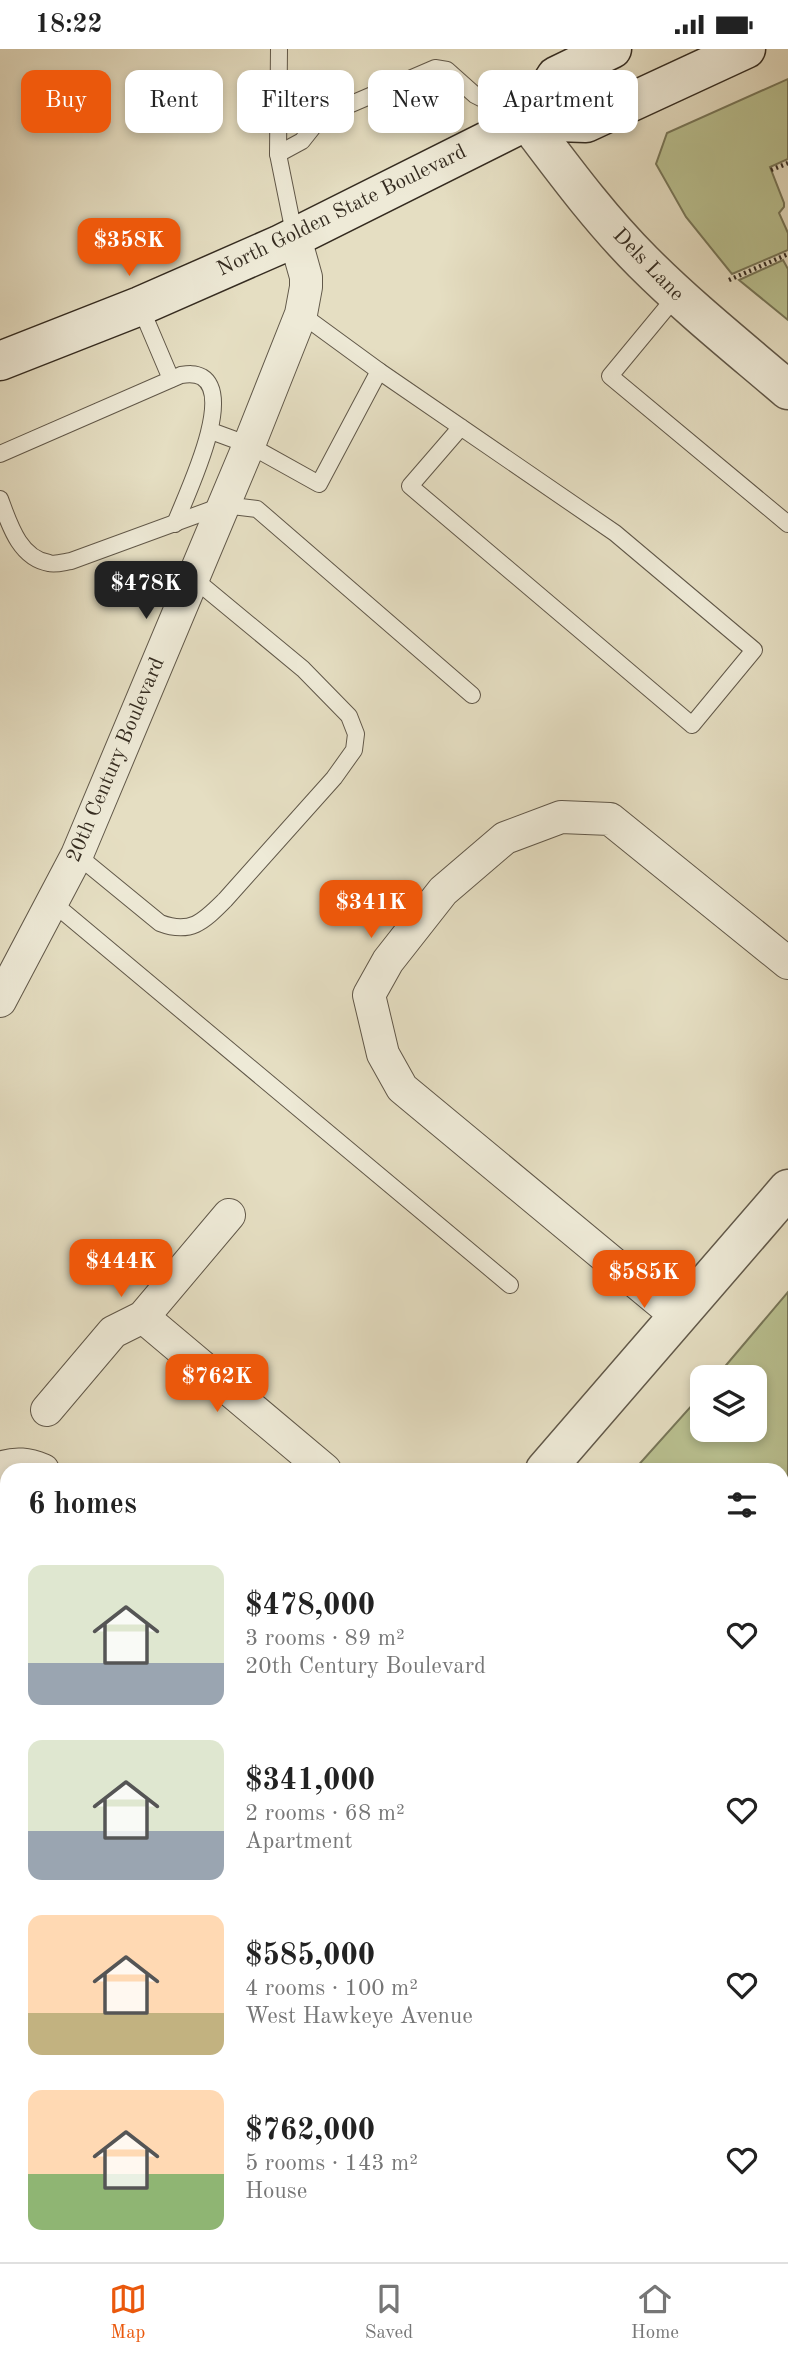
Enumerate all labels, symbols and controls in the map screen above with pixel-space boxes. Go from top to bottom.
text: 18:22 [35,12,103,38]
chip: Buy [21,70,111,133]
chip: Rent [125,70,223,133]
chip: Filters [237,70,354,133]
chip: New [368,70,464,133]
chip: Apartment [478,70,638,133]
street label: North Golden State Boulevard [214,141,470,281]
pin: $358K [80,219,178,278]
street label: Dels Lane [608,225,688,305]
text: $358K [93,229,165,252]
pin: $478K [97,561,195,621]
text: $478K [110,572,182,595]
street label: 20th Century Boulevard [63,655,169,865]
pin: $341K [322,881,420,940]
text: $341K [335,891,407,914]
pin: $444K [72,1239,170,1299]
text: $444K [85,1250,157,1273]
pin: $585K [595,1251,693,1310]
text: $585K [608,1261,680,1284]
pin: $762K [168,1355,266,1414]
text: $762K [181,1365,253,1388]
map controls [690,1365,767,1442]
button: layers [690,1365,767,1442]
icon: filters [723,1486,761,1524]
text: 6 homes [28,1490,137,1520]
text: $478,000 [245,1591,375,1621]
icon: home [84,1593,168,1677]
icon: heart [723,1616,761,1654]
text: 3 rooms · 89 m² [245,1627,405,1650]
text: 20th Century Boulevard [245,1655,486,1678]
text: $341,000 [245,1766,375,1796]
icon: home [84,1768,168,1852]
icon: heart [723,1791,761,1829]
text: 2 rooms · 68 m² [245,1802,405,1825]
text: Apartment [245,1830,353,1853]
text: $585,000 [245,1941,375,1971]
icon: home [84,1943,168,2027]
icon: heart [723,1966,761,2004]
text: 4 rooms · 100 m² [245,1977,418,2000]
text: West Hawkeye Avenue [245,2005,473,2028]
text: $762,000 [245,2116,375,2146]
icon: home [84,2118,168,2202]
icon: heart [723,2141,761,2179]
text: 5 rooms · 143 m² [245,2152,418,2175]
text: House [245,2180,307,2203]
tab: Map [109,2280,147,2345]
tab: Saved [365,2280,413,2345]
tab: Home [631,2280,679,2345]

